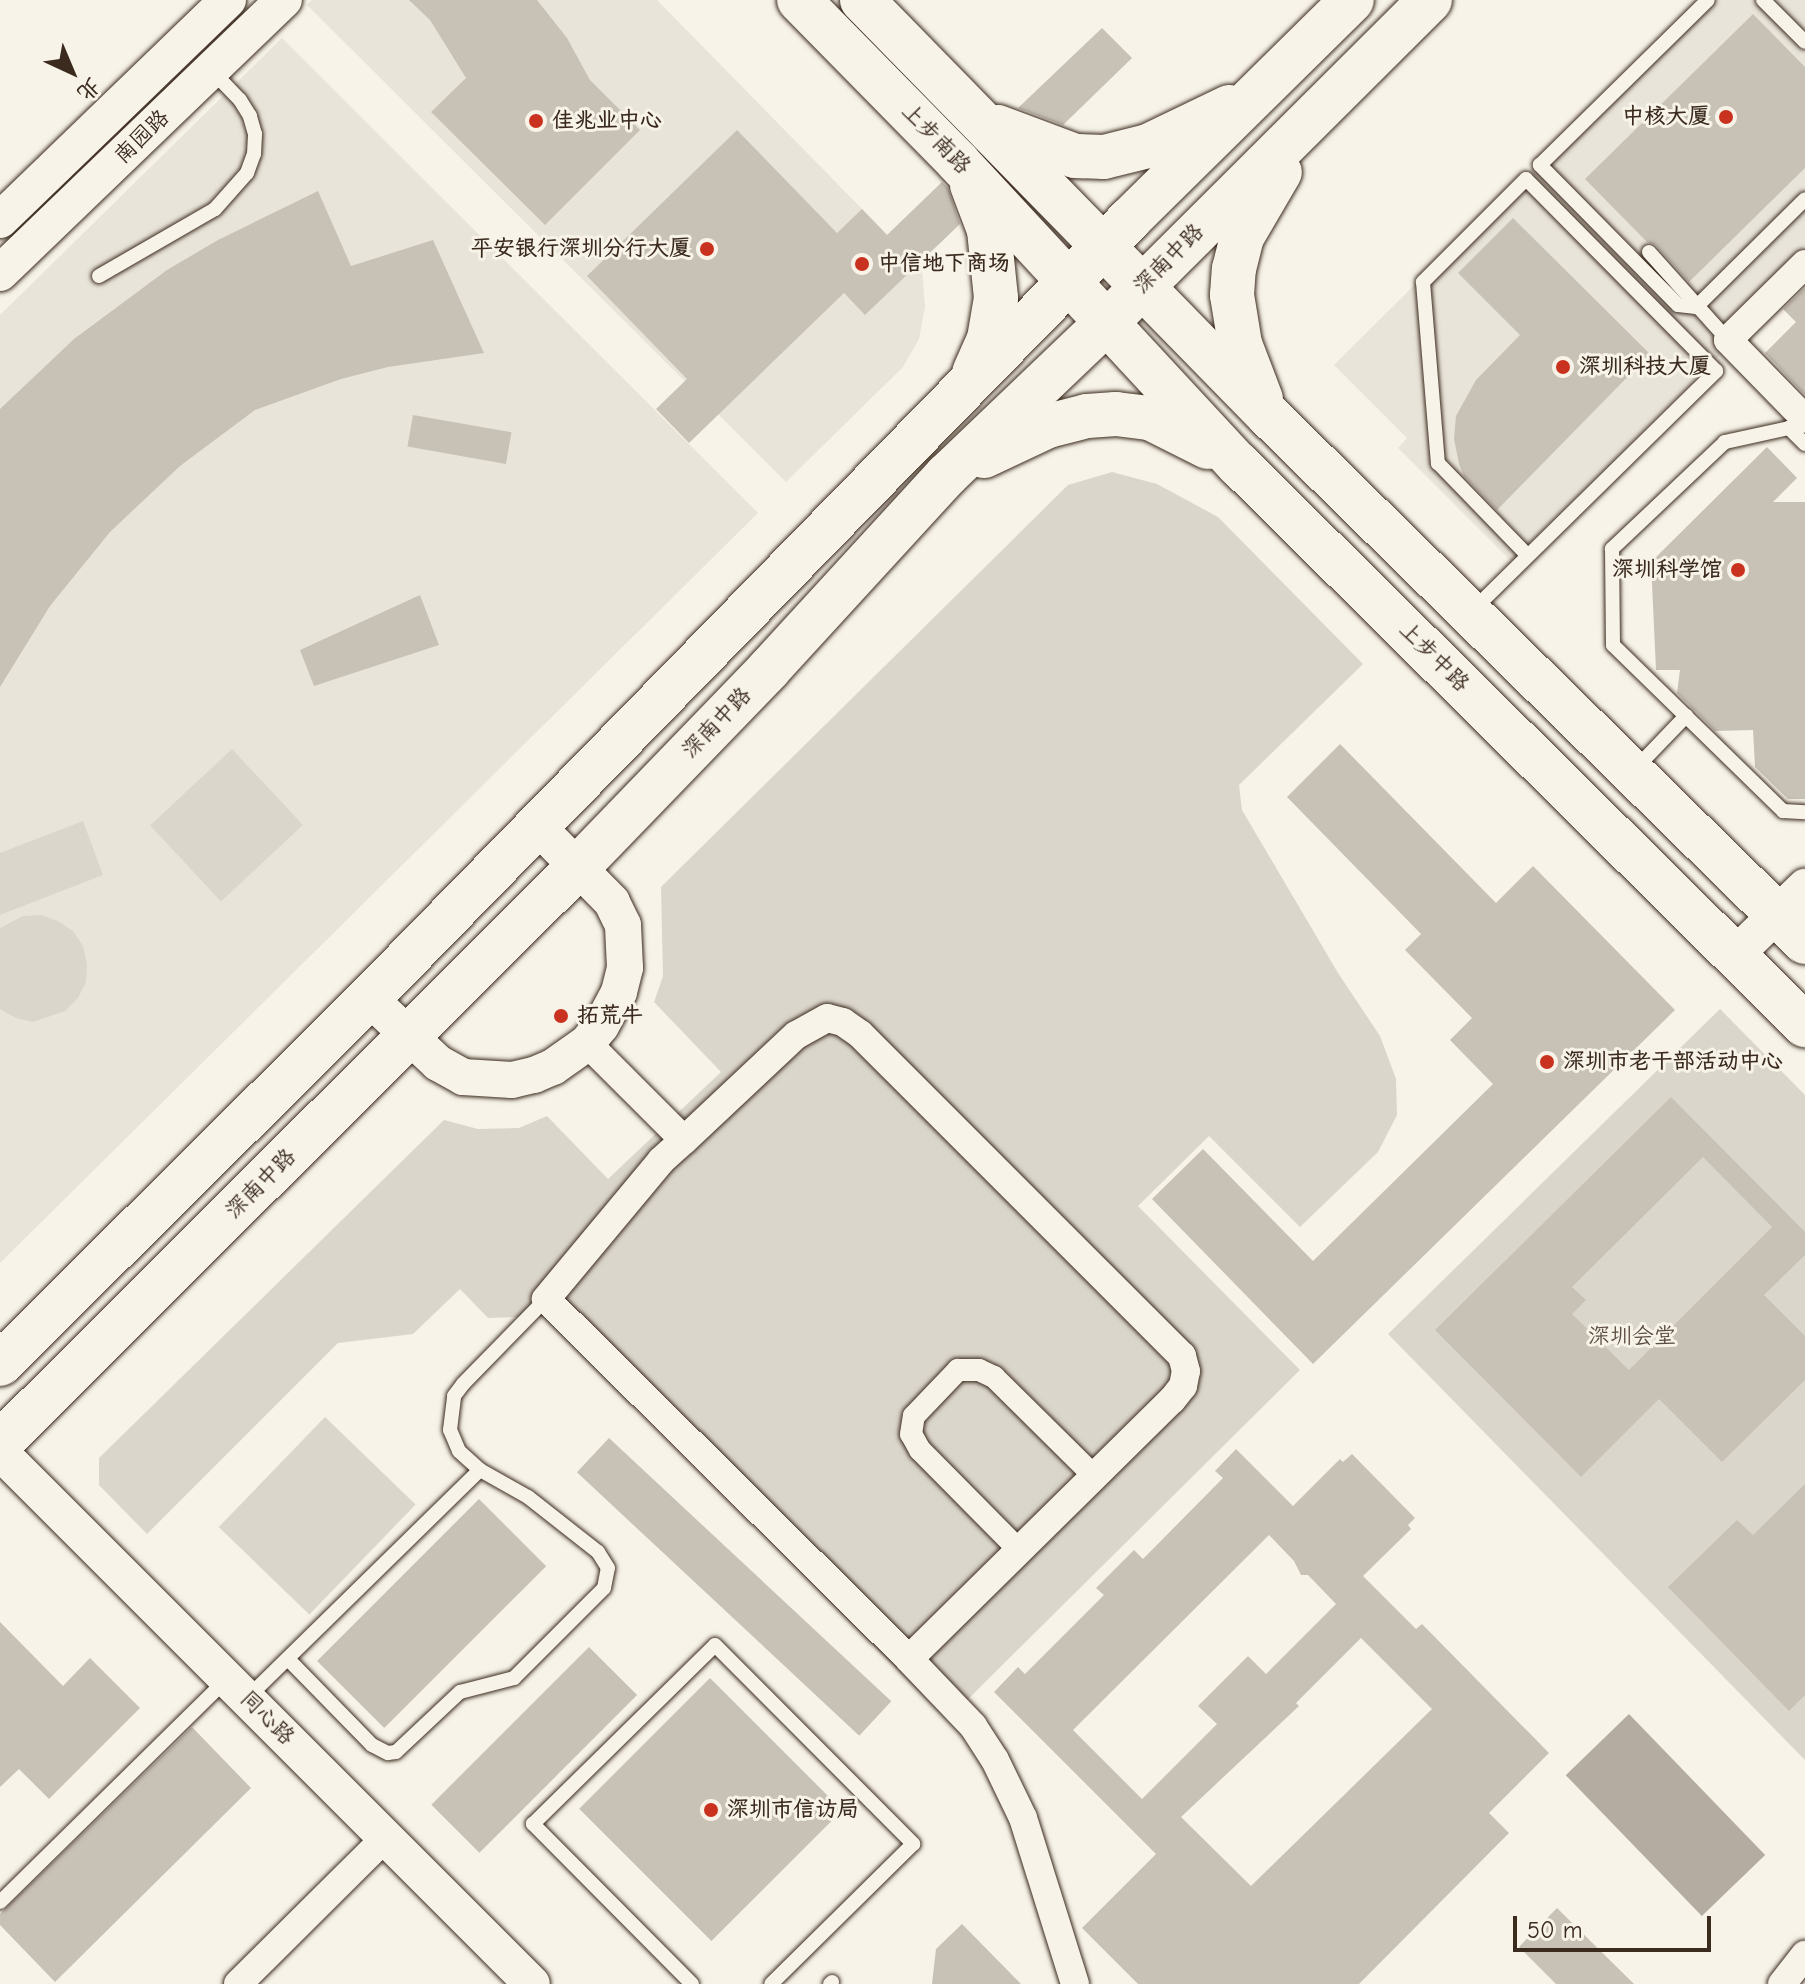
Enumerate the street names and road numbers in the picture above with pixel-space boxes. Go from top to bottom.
street label: 上步南路 [896,98,976,180]
street label: 南园路 [109,105,175,169]
street label: 深南中路 [1129,219,1209,299]
street label: 上步中路 [1394,617,1474,697]
street label: 深南中路 [677,682,757,764]
street label: 深南中路 [221,1144,301,1224]
street label: 同心路 [234,1685,300,1751]

